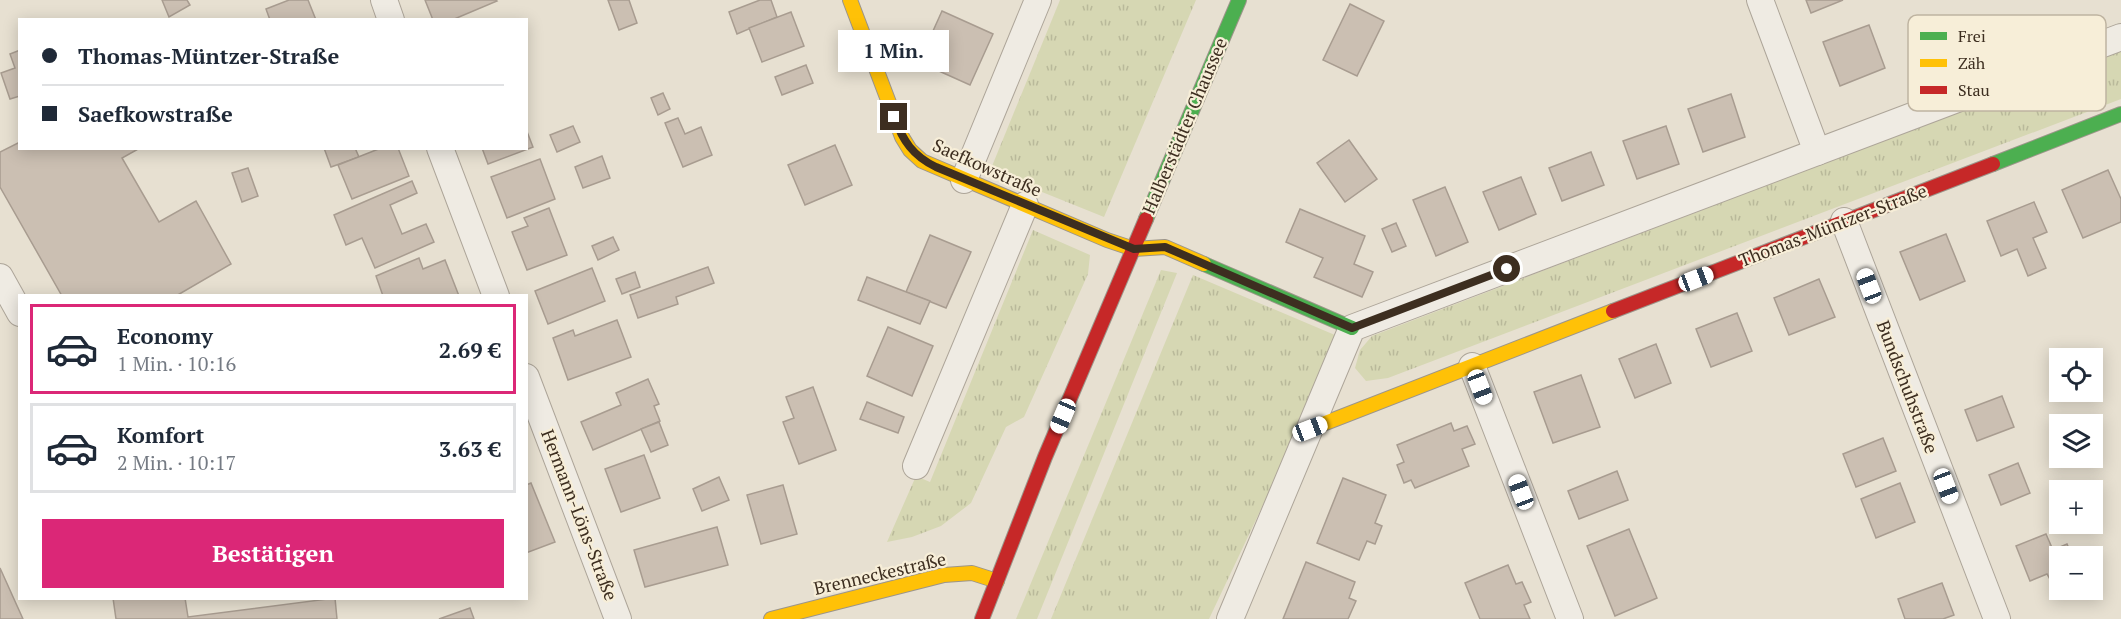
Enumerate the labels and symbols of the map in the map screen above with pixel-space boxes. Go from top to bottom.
legend [1908,15,2106,111]
text: Frei [1958,25,1986,47]
callout: 1 Min. [838,30,950,72]
street label: Halberstädter Chaussee [1136,34,1232,217]
text: Zäh [1958,52,1986,74]
text: Stau [1958,79,1990,101]
route end [880,103,907,130]
street label: Saefkowstraße [929,132,1046,202]
street label: Thomas-Müntzer-Straße [1735,178,1930,272]
route start [1493,255,1520,282]
car [1676,264,1716,294]
car [1854,266,1884,306]
street label: Bundschuhstraße [1872,317,1944,457]
car [1465,367,1495,407]
car [1048,396,1078,436]
car [1290,414,1330,444]
street label: Hermann-Löns-Straße [536,426,624,604]
car [1931,466,1961,506]
car [1506,472,1536,512]
street label: Brenneckestraße [811,546,948,600]

